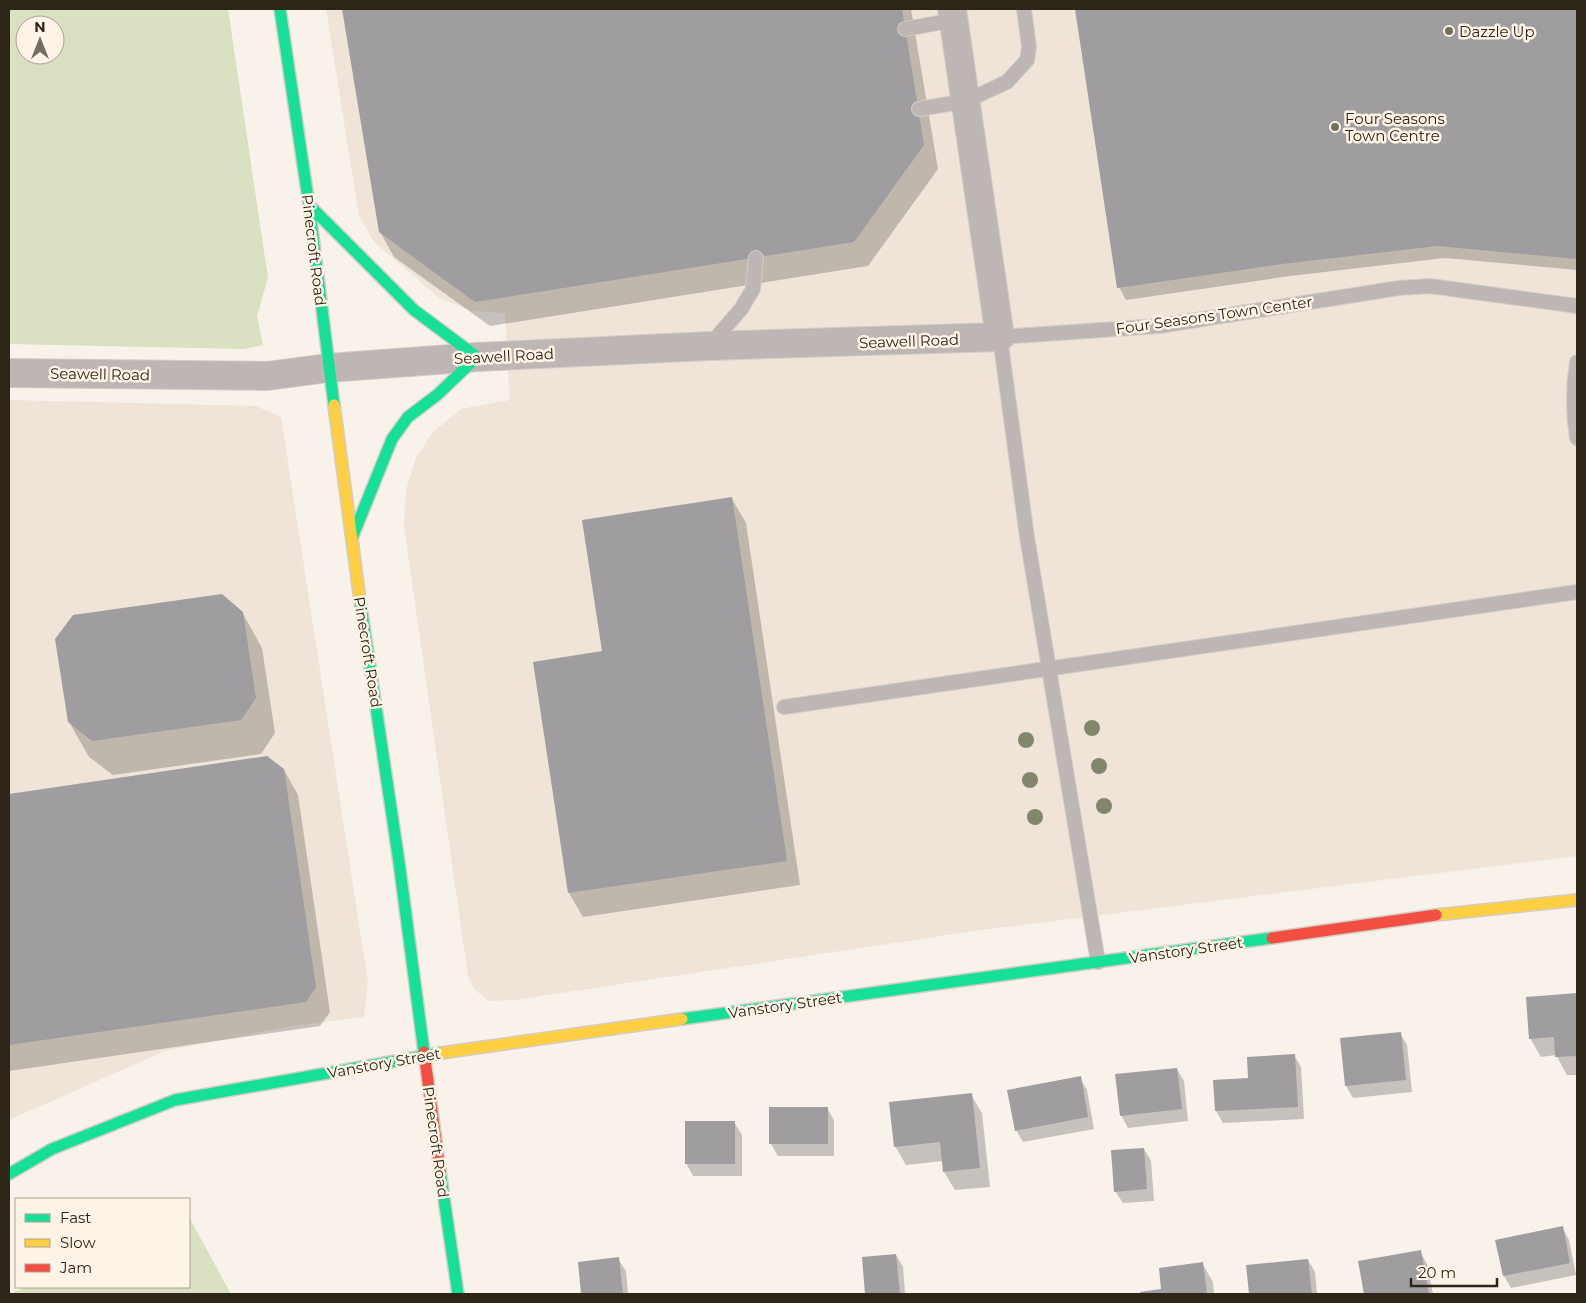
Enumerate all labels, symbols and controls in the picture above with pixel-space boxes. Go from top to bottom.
north arrow [15,15,65,65]
text: N [34,18,46,36]
place label: Dazzle Up [1459,22,1535,41]
marker: Dazzle Up [1443,25,1455,37]
place label: Four Seasons Town Centre [1345,109,1445,145]
marker: Four Seasons Town Centre [1329,121,1341,133]
street label: Pinecroft Road [298,193,330,307]
street label: Four Seasons Town Center [1114,292,1314,338]
street label: Seawell Road [859,330,959,352]
street label: Seawell Road [454,344,554,368]
street label: Seawell Road [50,364,150,384]
street label: Pinecroft Road [350,595,386,709]
street label: Vanstory Street [1128,933,1244,967]
street label: Vanstory Street [727,988,843,1022]
street label: Vanstory Street [326,1044,442,1082]
street label: Pinecroft Road [419,1085,453,1199]
legend [15,1198,190,1288]
text: Fast [60,1208,91,1227]
text: Slow [60,1233,96,1252]
scale bar [1411,1256,1497,1288]
text: Jam [59,1258,92,1277]
text: 20 m [1418,1263,1456,1282]

